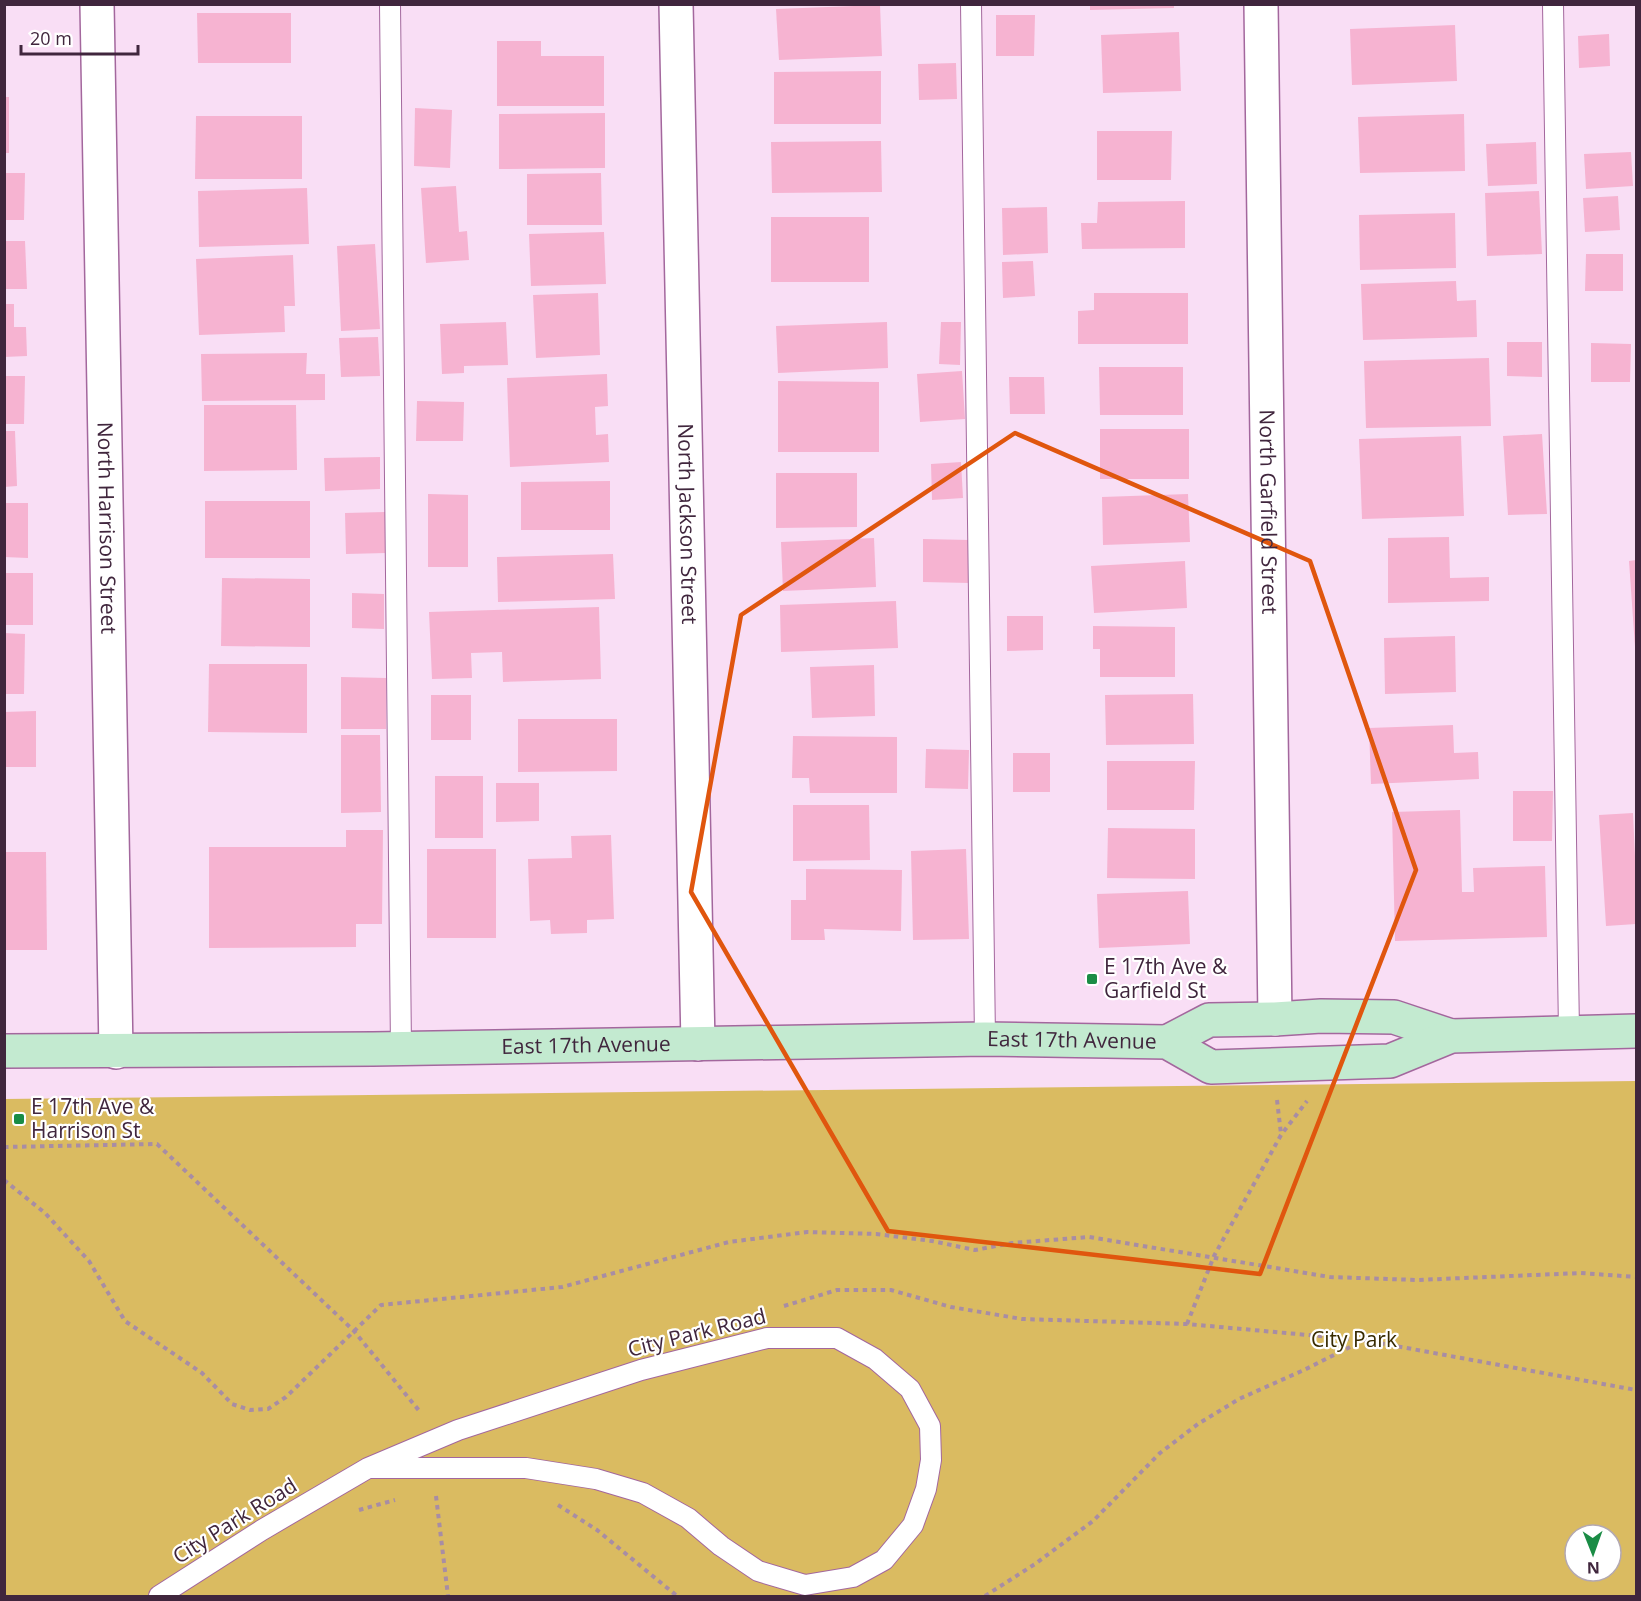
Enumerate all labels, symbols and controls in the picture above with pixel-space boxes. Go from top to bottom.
scale bar [21,18,138,56]
text: 20 m [30,26,72,50]
street label: North Garfield Street [1254,409,1284,615]
street label: North Harrison Street [92,422,123,634]
street label: North Jackson Street [672,423,704,625]
place label: E 17th Ave & Garfield St [1104,952,1228,1004]
marker: E 17th Ave & Garfield St [1085,972,1099,986]
street label: East 17th Avenue [987,1024,1157,1055]
street label: East 17th Avenue [501,1029,671,1060]
place label: E 17th Ave & Harrison St [31,1092,155,1144]
marker: E 17th Ave & Harrison St [12,1112,26,1126]
street label: City Park Road [625,1301,769,1363]
park label: City Park [1311,1325,1397,1353]
street label: City Park Road [167,1471,302,1570]
north arrow [1563,1523,1623,1583]
text: N [1587,1557,1600,1579]

